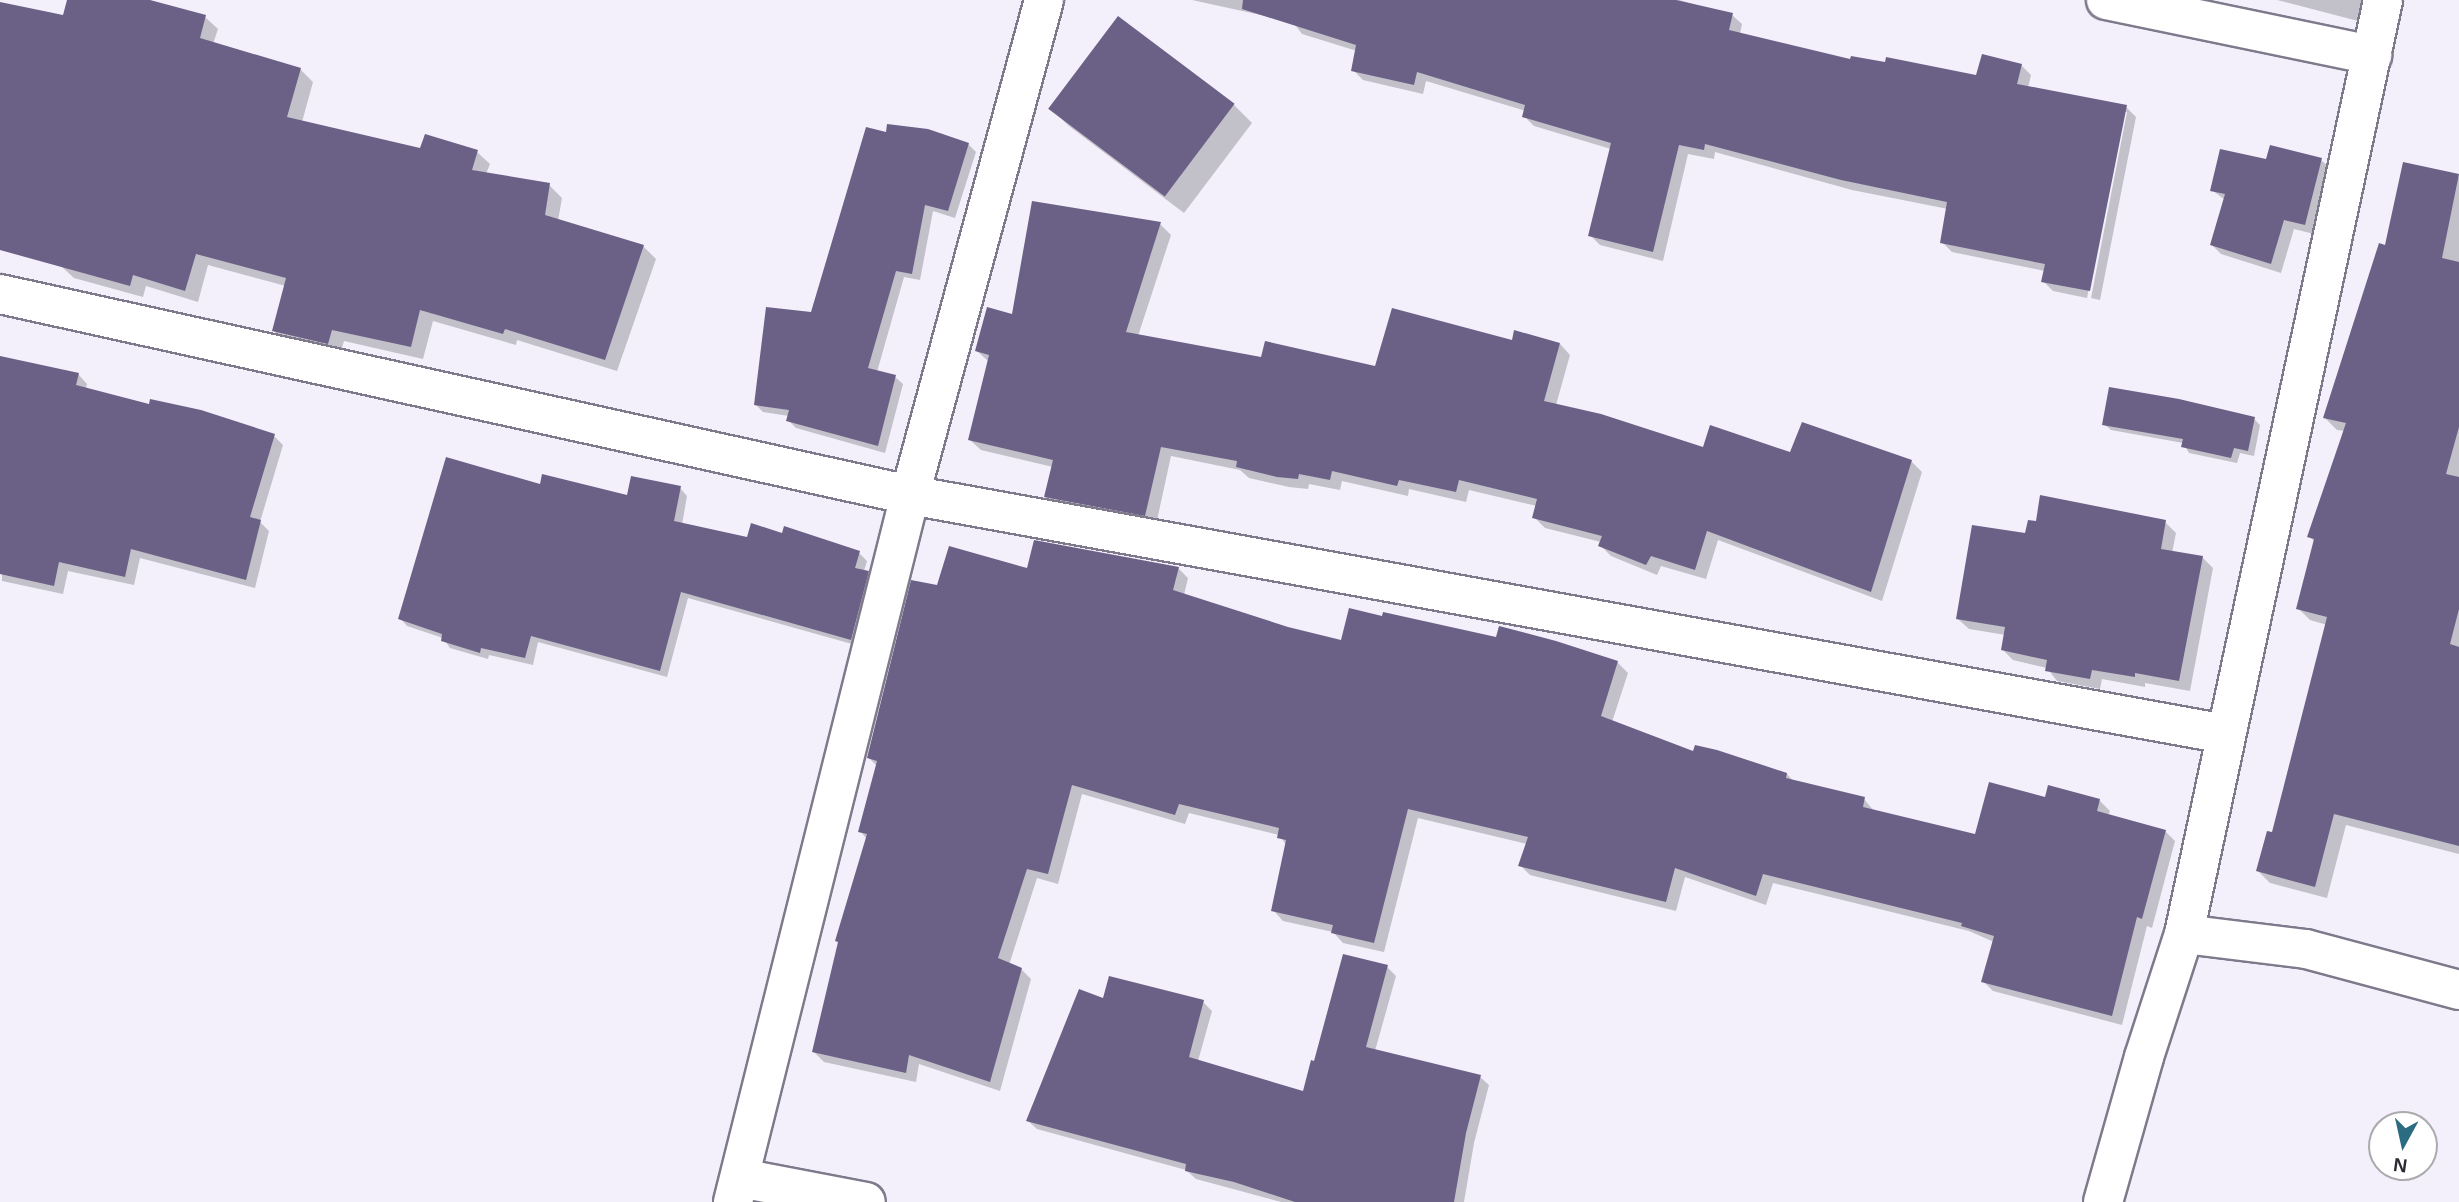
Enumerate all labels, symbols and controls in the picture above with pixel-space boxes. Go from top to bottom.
north arrow [2368,1111,2438,1181]
text: N [2392,1154,2409,1177]

